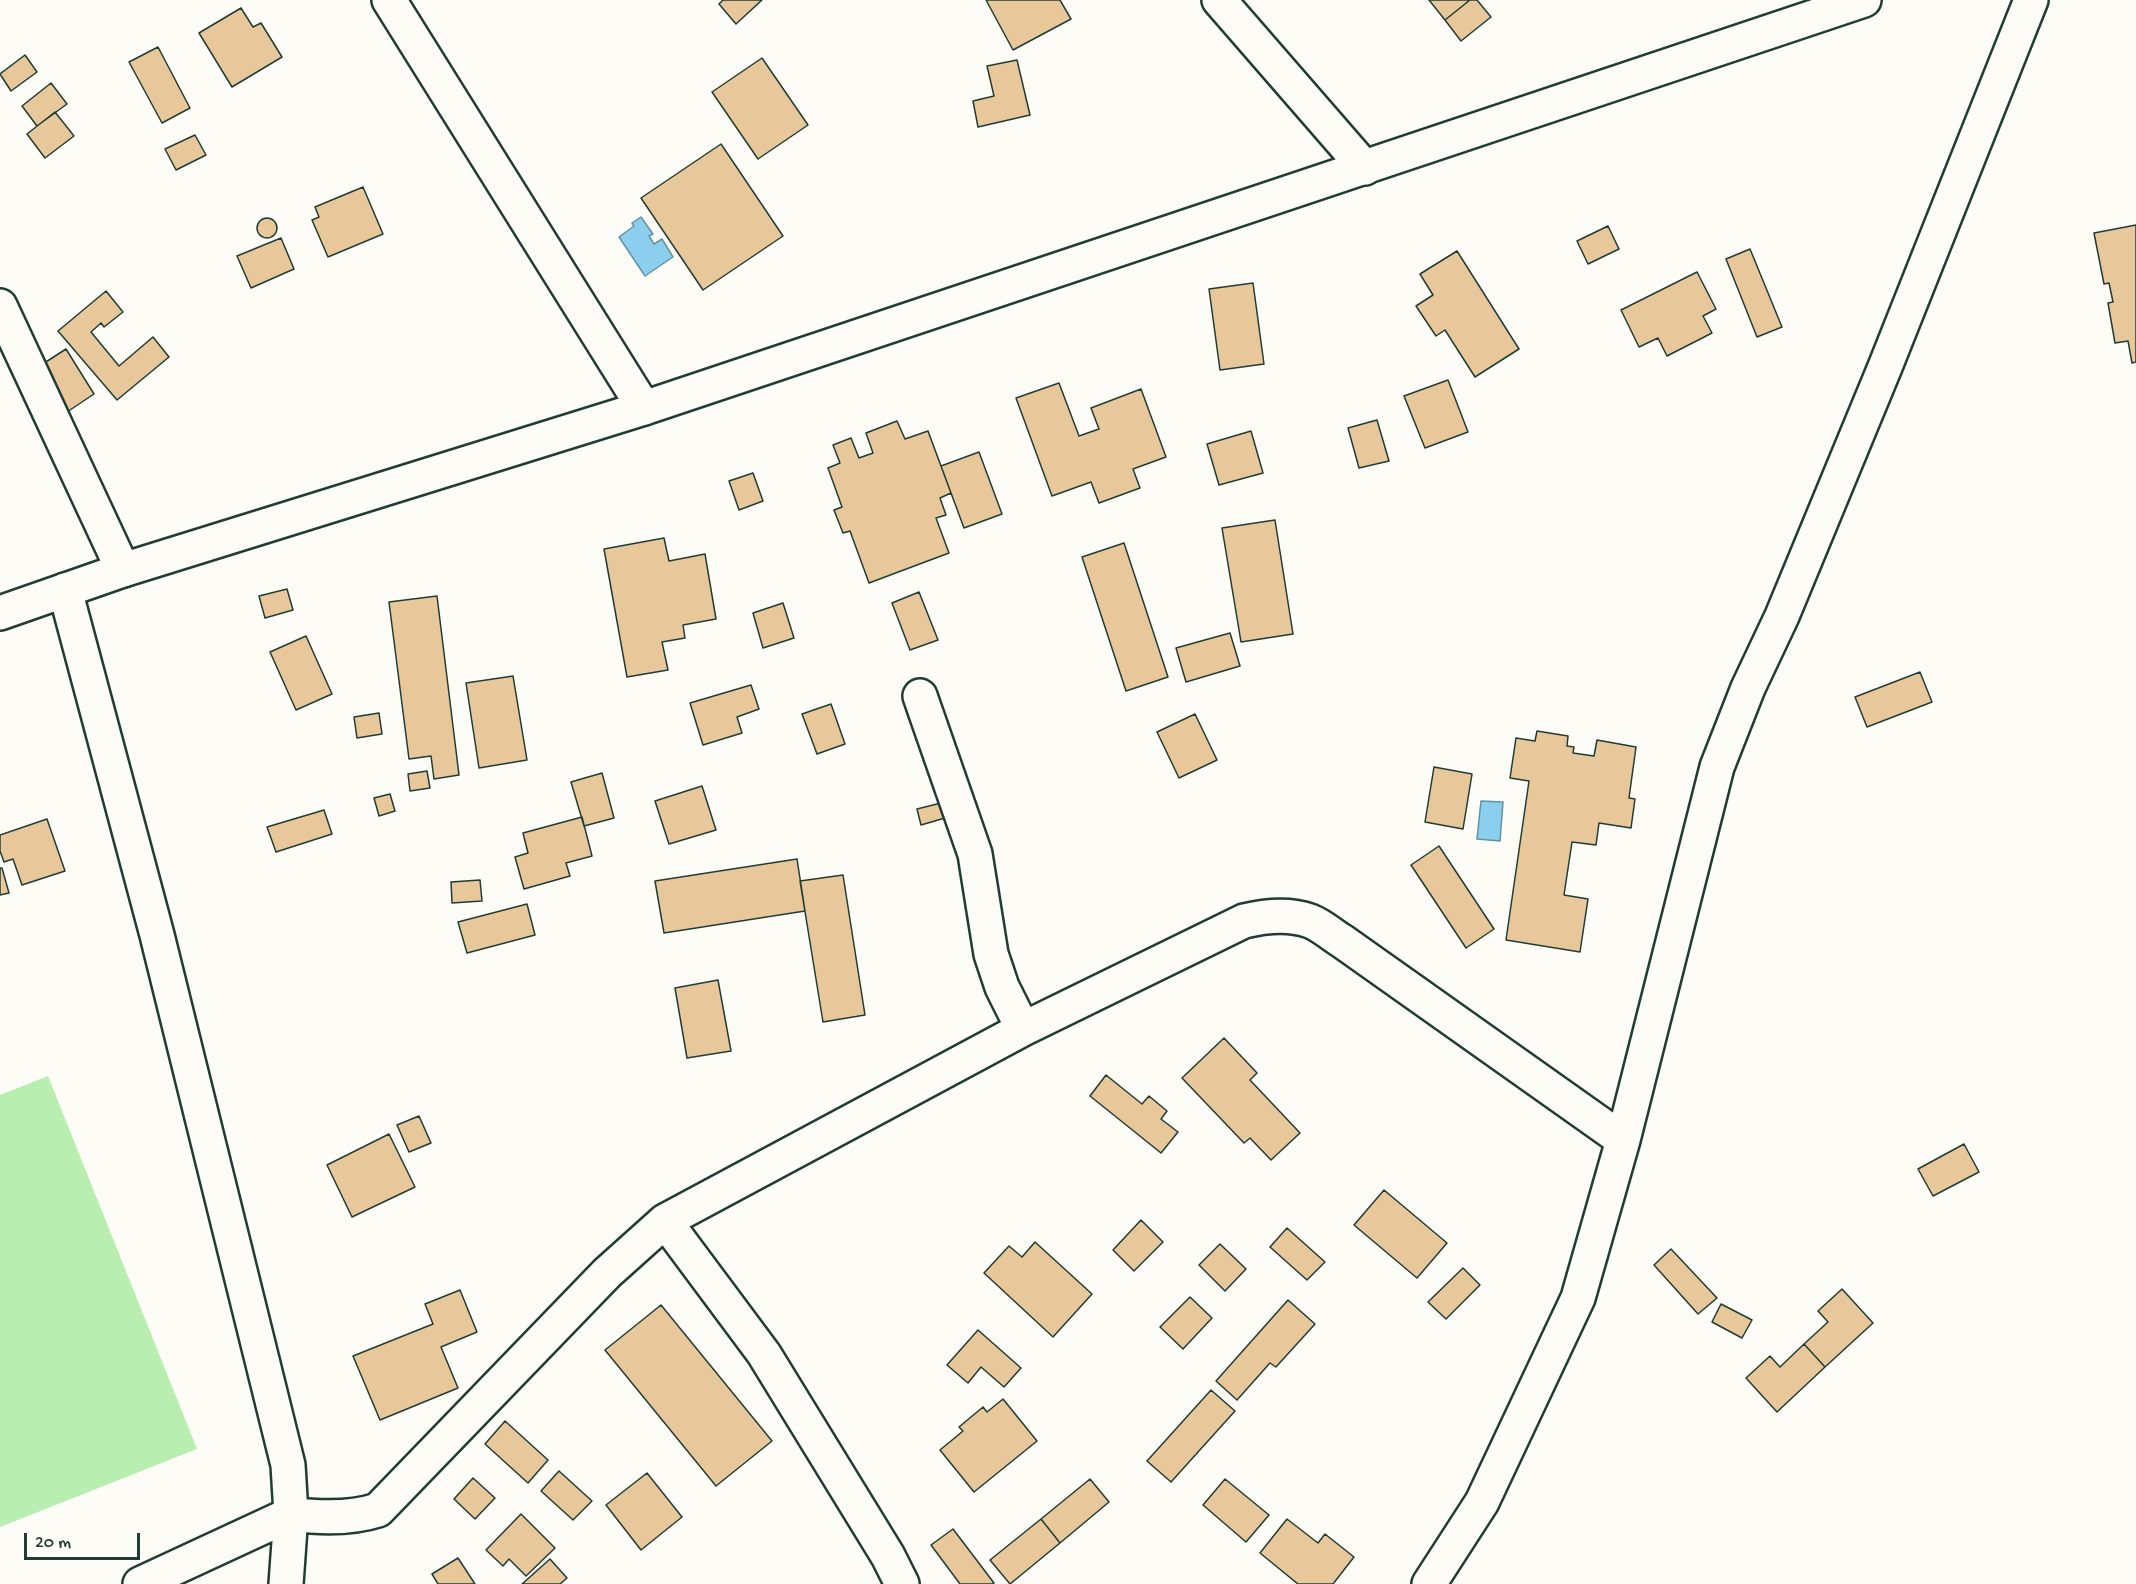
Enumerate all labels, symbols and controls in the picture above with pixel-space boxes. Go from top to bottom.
scale bar [27,1521,142,1559]
text: 20 m [35,1533,71,1554]

